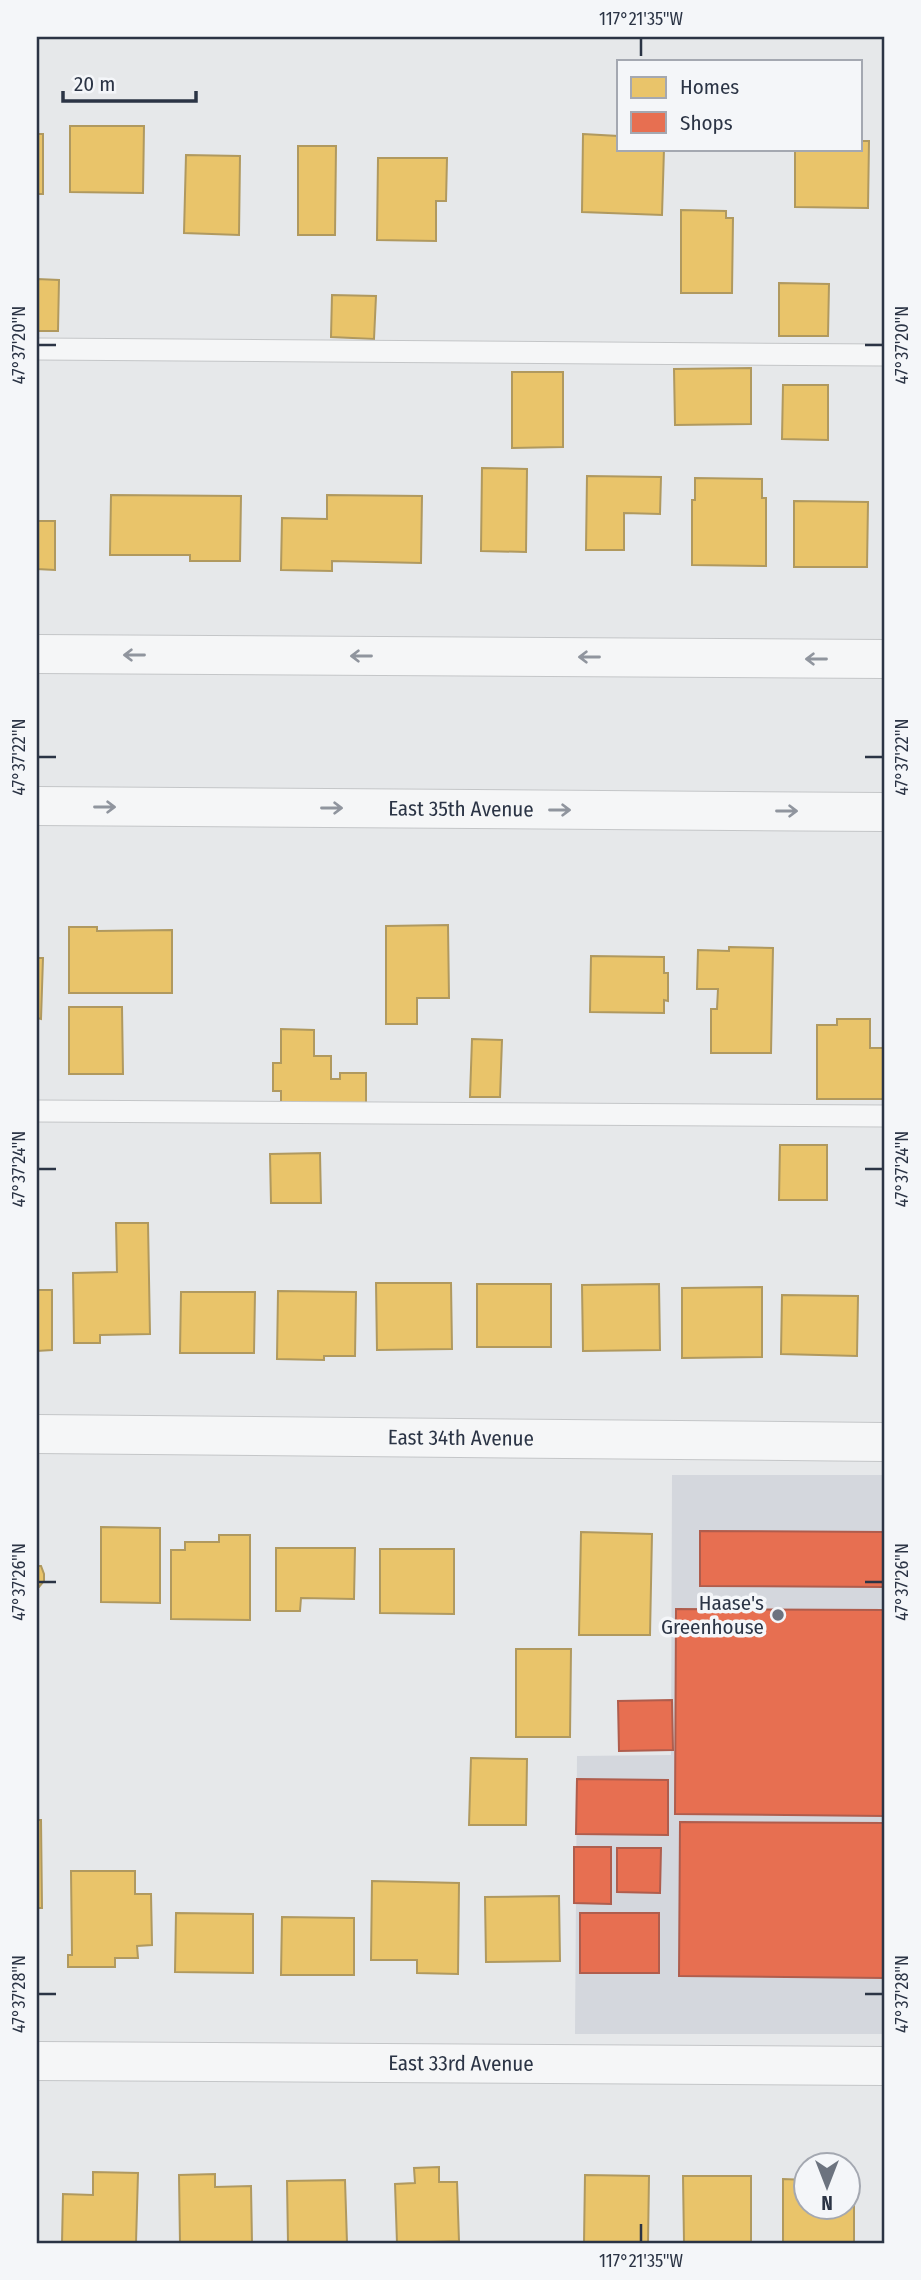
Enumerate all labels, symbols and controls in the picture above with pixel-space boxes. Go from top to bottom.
text: 117°21'35"W [599,8,684,30]
scale bar [63,60,196,104]
legend [617,60,862,150]
text: 20 m [74,71,115,97]
text: Homes [680,74,739,100]
text: Shops [680,110,733,136]
text: 47°37'20"N [8,306,30,384]
text: 47°37'20"N [891,306,913,384]
one-way arrow [122,648,145,662]
one-way arrow [350,649,373,663]
one-way arrow [577,650,600,664]
one-way arrow [805,652,828,666]
text: 47°37'22"N [8,718,30,796]
text: 47°37'22"N [891,718,913,796]
street label: East 35th Avenue [388,795,534,823]
one-way arrow [93,800,116,814]
one-way arrow [321,801,344,815]
one-way arrow [548,803,571,817]
one-way arrow [776,804,799,818]
text: 47°37'24"N [8,1131,30,1207]
text: 47°37'24"N [891,1131,913,1207]
street label: East 34th Avenue [388,1424,534,1452]
text: 47°37'26"N [8,1543,30,1621]
text: 47°37'26"N [891,1543,913,1621]
place label: Haase's Greenhouse [661,1590,764,1640]
marker: Haase's Greenhouse [770,1607,786,1623]
text: 47°37'28"N [8,1955,30,2033]
text: 47°37'28"N [891,1955,913,2033]
street label: East 33rd Avenue [388,2050,534,2077]
north arrow [792,2150,862,2220]
text: N [821,2191,833,2214]
text: 117°21'35"W [599,2250,684,2272]

